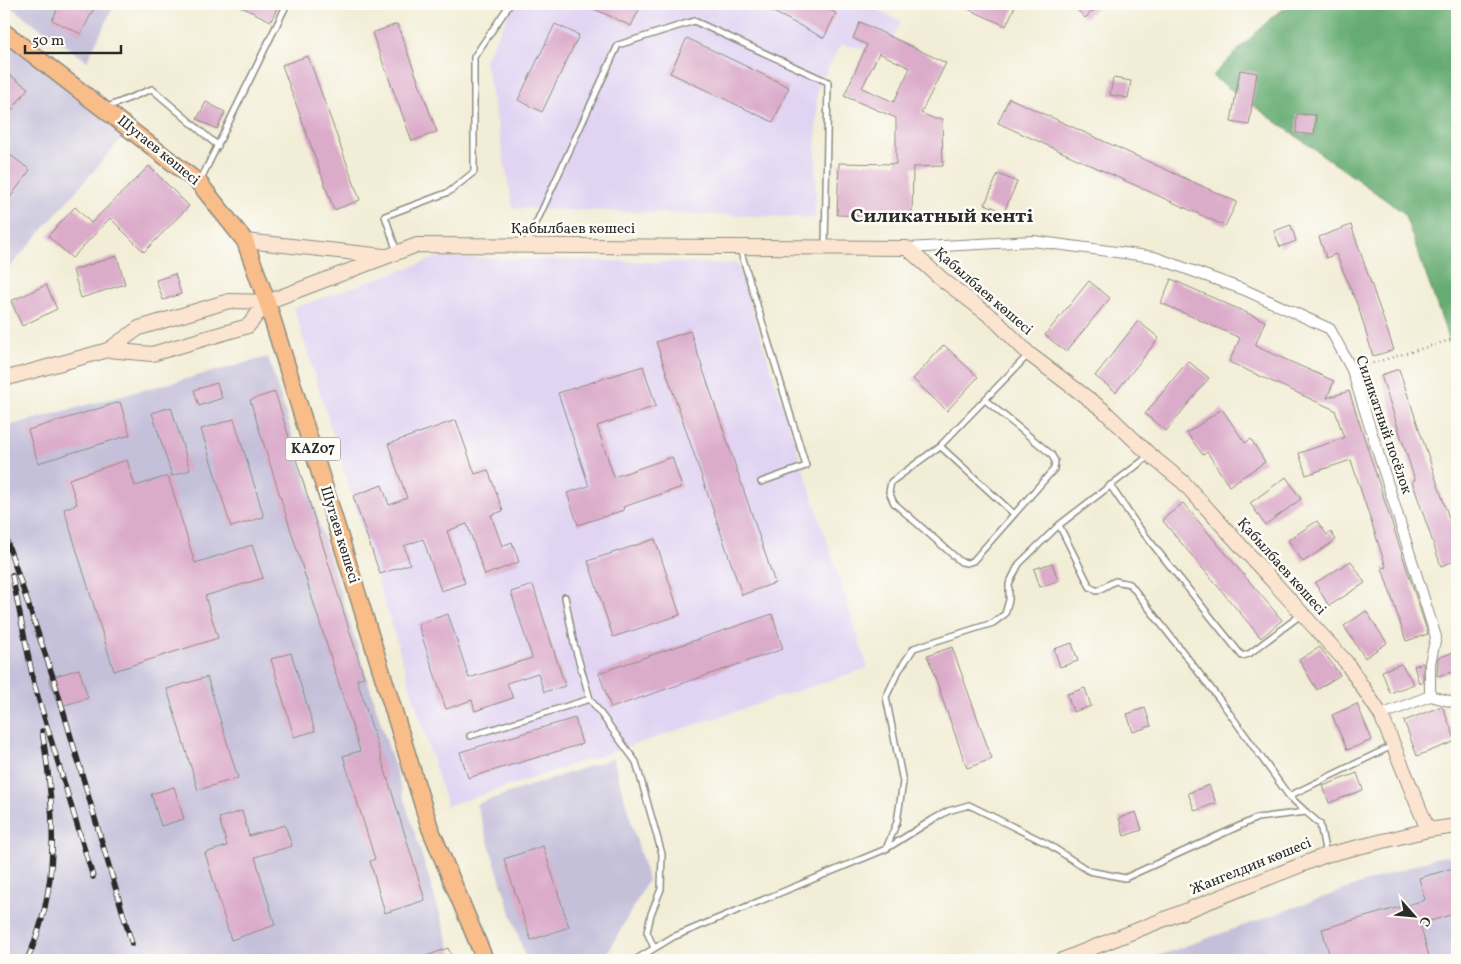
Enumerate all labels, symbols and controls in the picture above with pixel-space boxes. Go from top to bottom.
scale bar [25,22,121,54]
text: 50 m [32,31,64,52]
street label: Шугаев көшесі [112,111,204,191]
district label: Силикатный кенті [851,203,1033,231]
street label: Қабылбаев көшесі [511,219,635,240]
street label: Қабылбаев көшесі [929,243,1037,341]
street label: Силикатный посёлок [1349,353,1417,497]
road number: KAZ07 [286,438,340,460]
street label: Шугаев көшесі [314,484,364,586]
street label: Қабылбаев көшесі [1232,514,1330,620]
street label: Жангелдин көшесі [1187,833,1315,901]
north arrow [1388,892,1438,942]
text: С [1414,913,1435,930]

